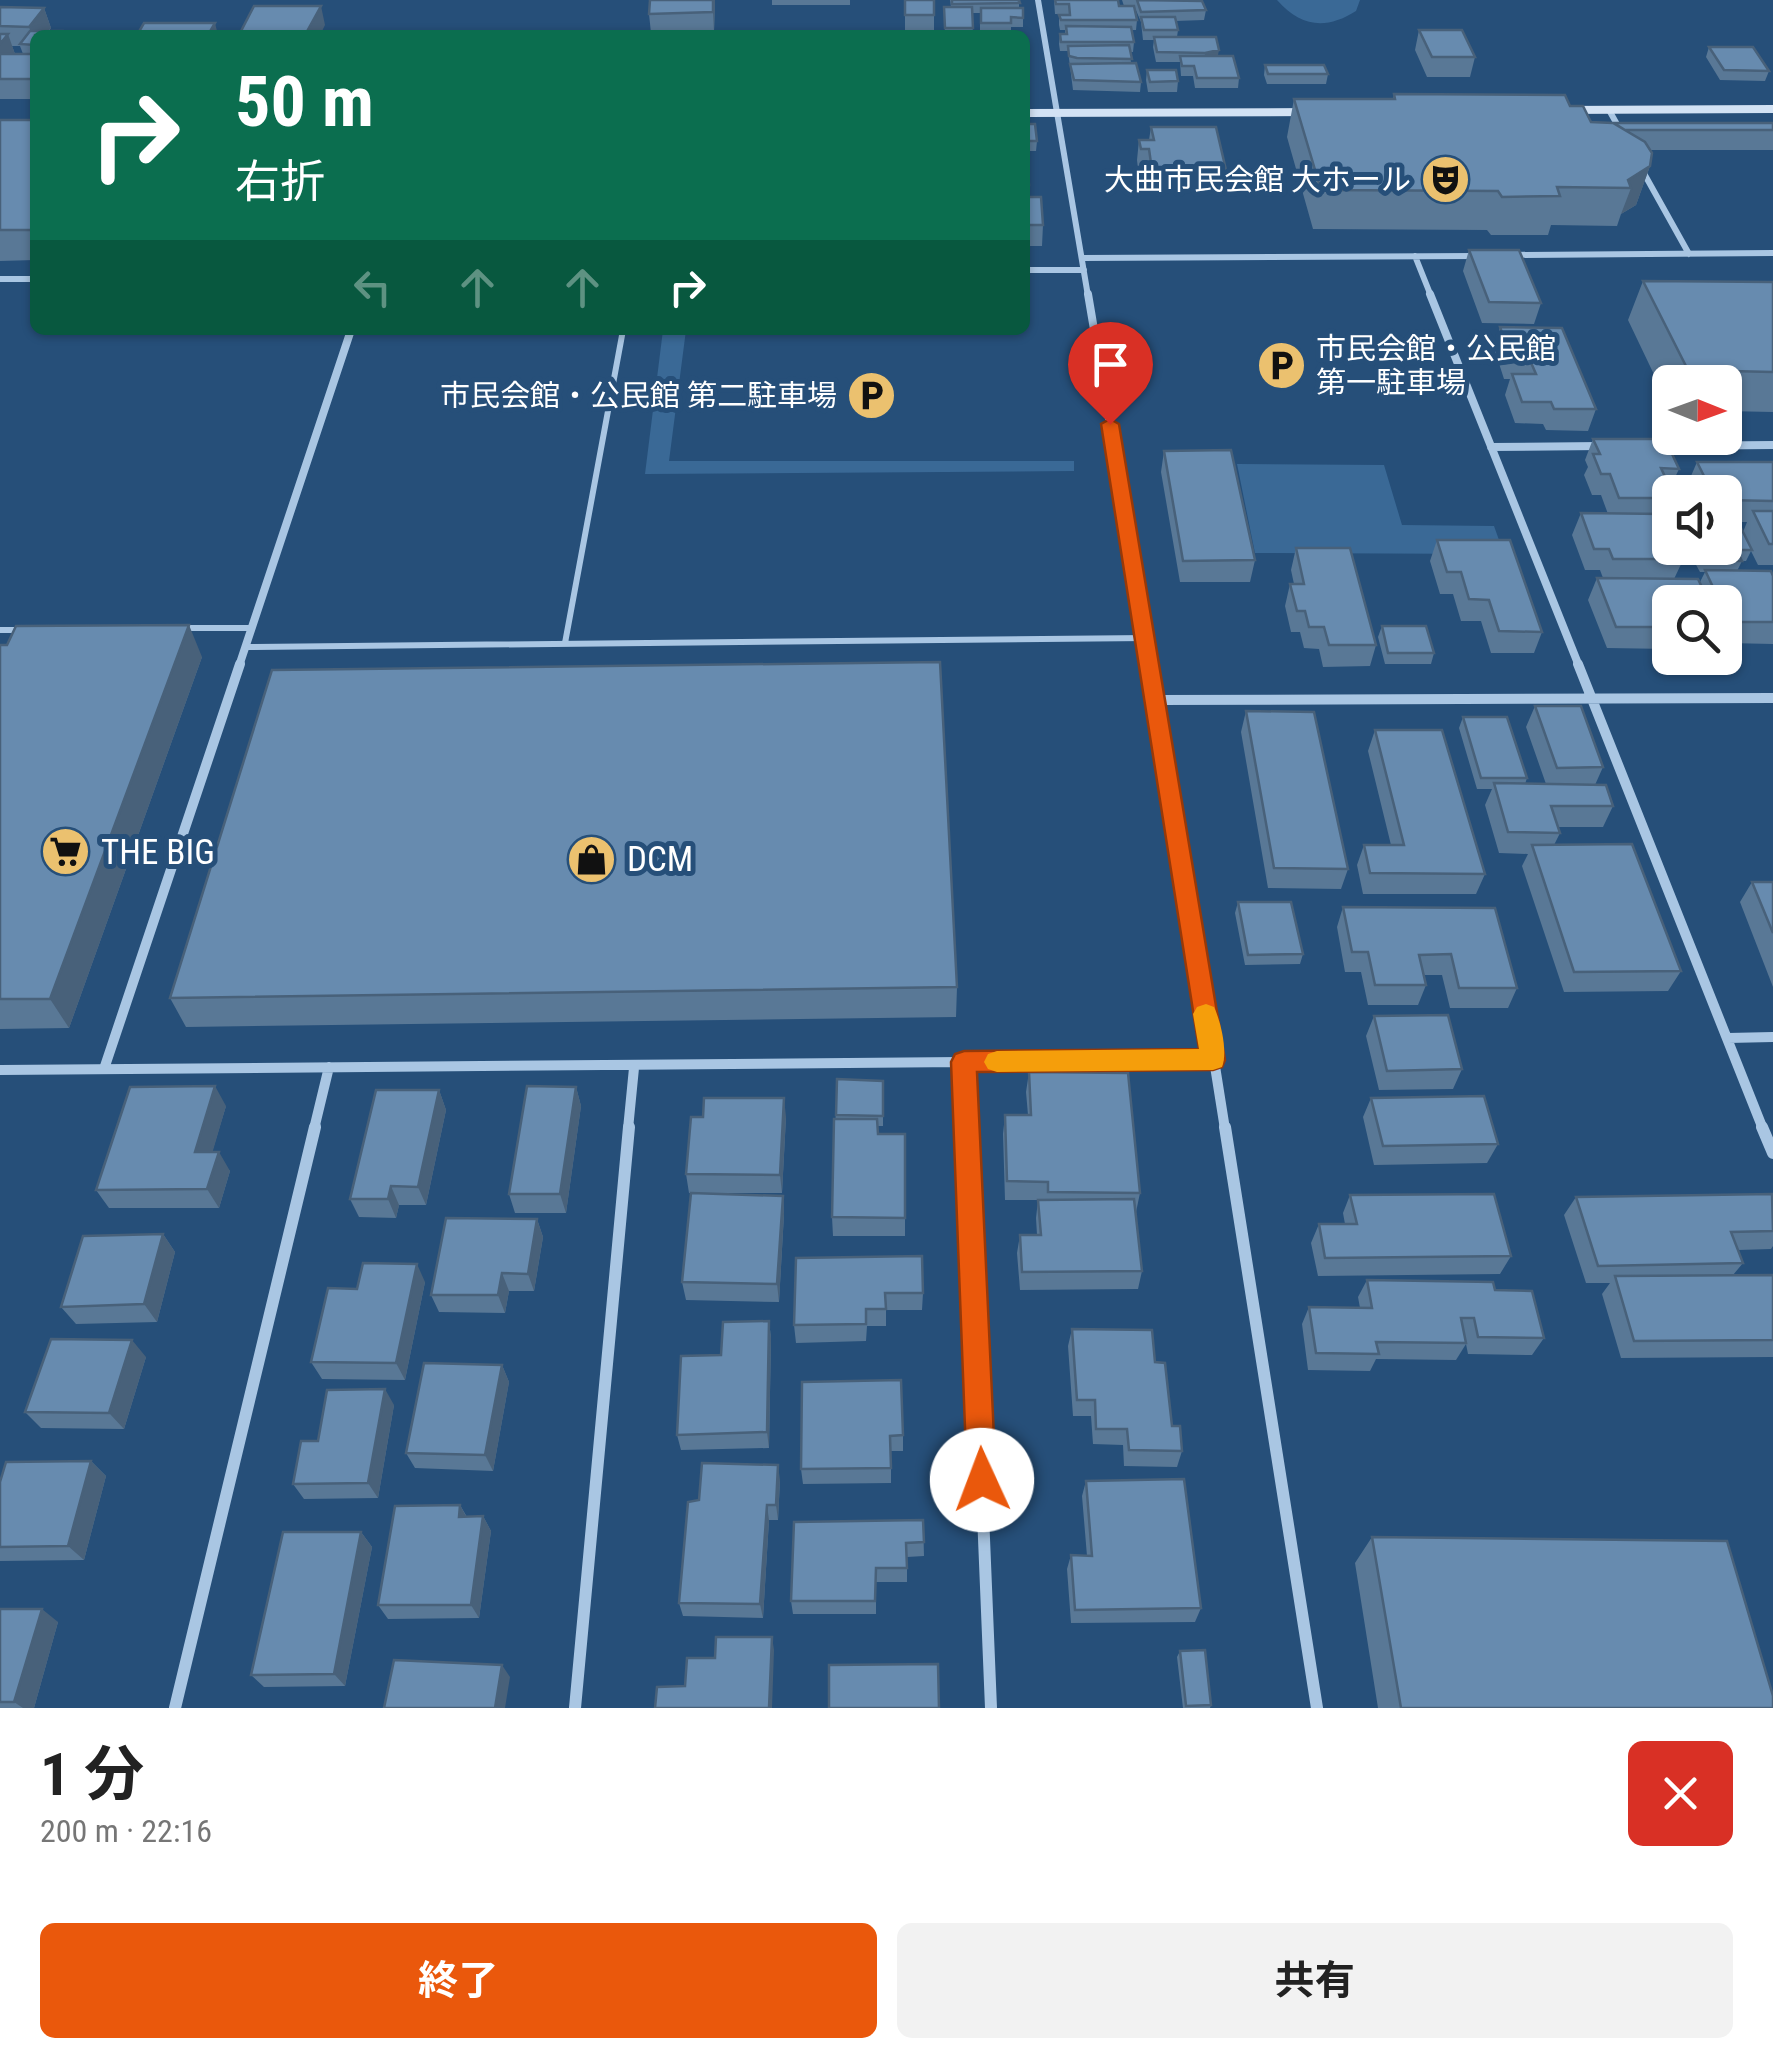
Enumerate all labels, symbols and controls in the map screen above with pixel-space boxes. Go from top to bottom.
text: 50 m [235,61,374,143]
icon: right [70,70,200,200]
theatre icon: 大曲市民会館 大ホール [1420,153,1472,205]
text: 右折 [235,155,325,208]
place label: 大曲市民会館 大ホール [1104,162,1411,197]
icon: left [345,260,400,315]
icon: ahead [450,260,505,315]
icon: ahead [555,260,610,315]
icon: right [660,260,715,315]
pin [1068,322,1153,425]
place label: 市民会館・公民館 第一駐車場 [1316,331,1556,400]
icon: arrive [1083,337,1138,392]
parking icon: 市民会館・公民館 第一駐車場 [1255,339,1307,391]
north arrow [1652,365,1742,455]
map controls [1652,365,1742,675]
parking icon: 市民会館・公民館 第二駐車場 [846,369,898,421]
place label: 市民会館・公民館 第二駐車場 [440,378,837,413]
button: sound [1652,475,1742,565]
button: search [1652,585,1742,675]
supermarket icon: THE BIG [40,826,92,878]
place label: THE BIG [101,832,215,873]
shop icon: DCM [566,833,618,885]
place label: DCM [627,839,693,880]
position arrow [930,1428,1034,1532]
text: 1 分 [40,1739,144,1810]
button: close [1628,1741,1733,1846]
text: 200 m · 22:16 [40,1812,212,1850]
button: 終了 [40,1923,877,2038]
button: 共有 [897,1923,1733,2038]

